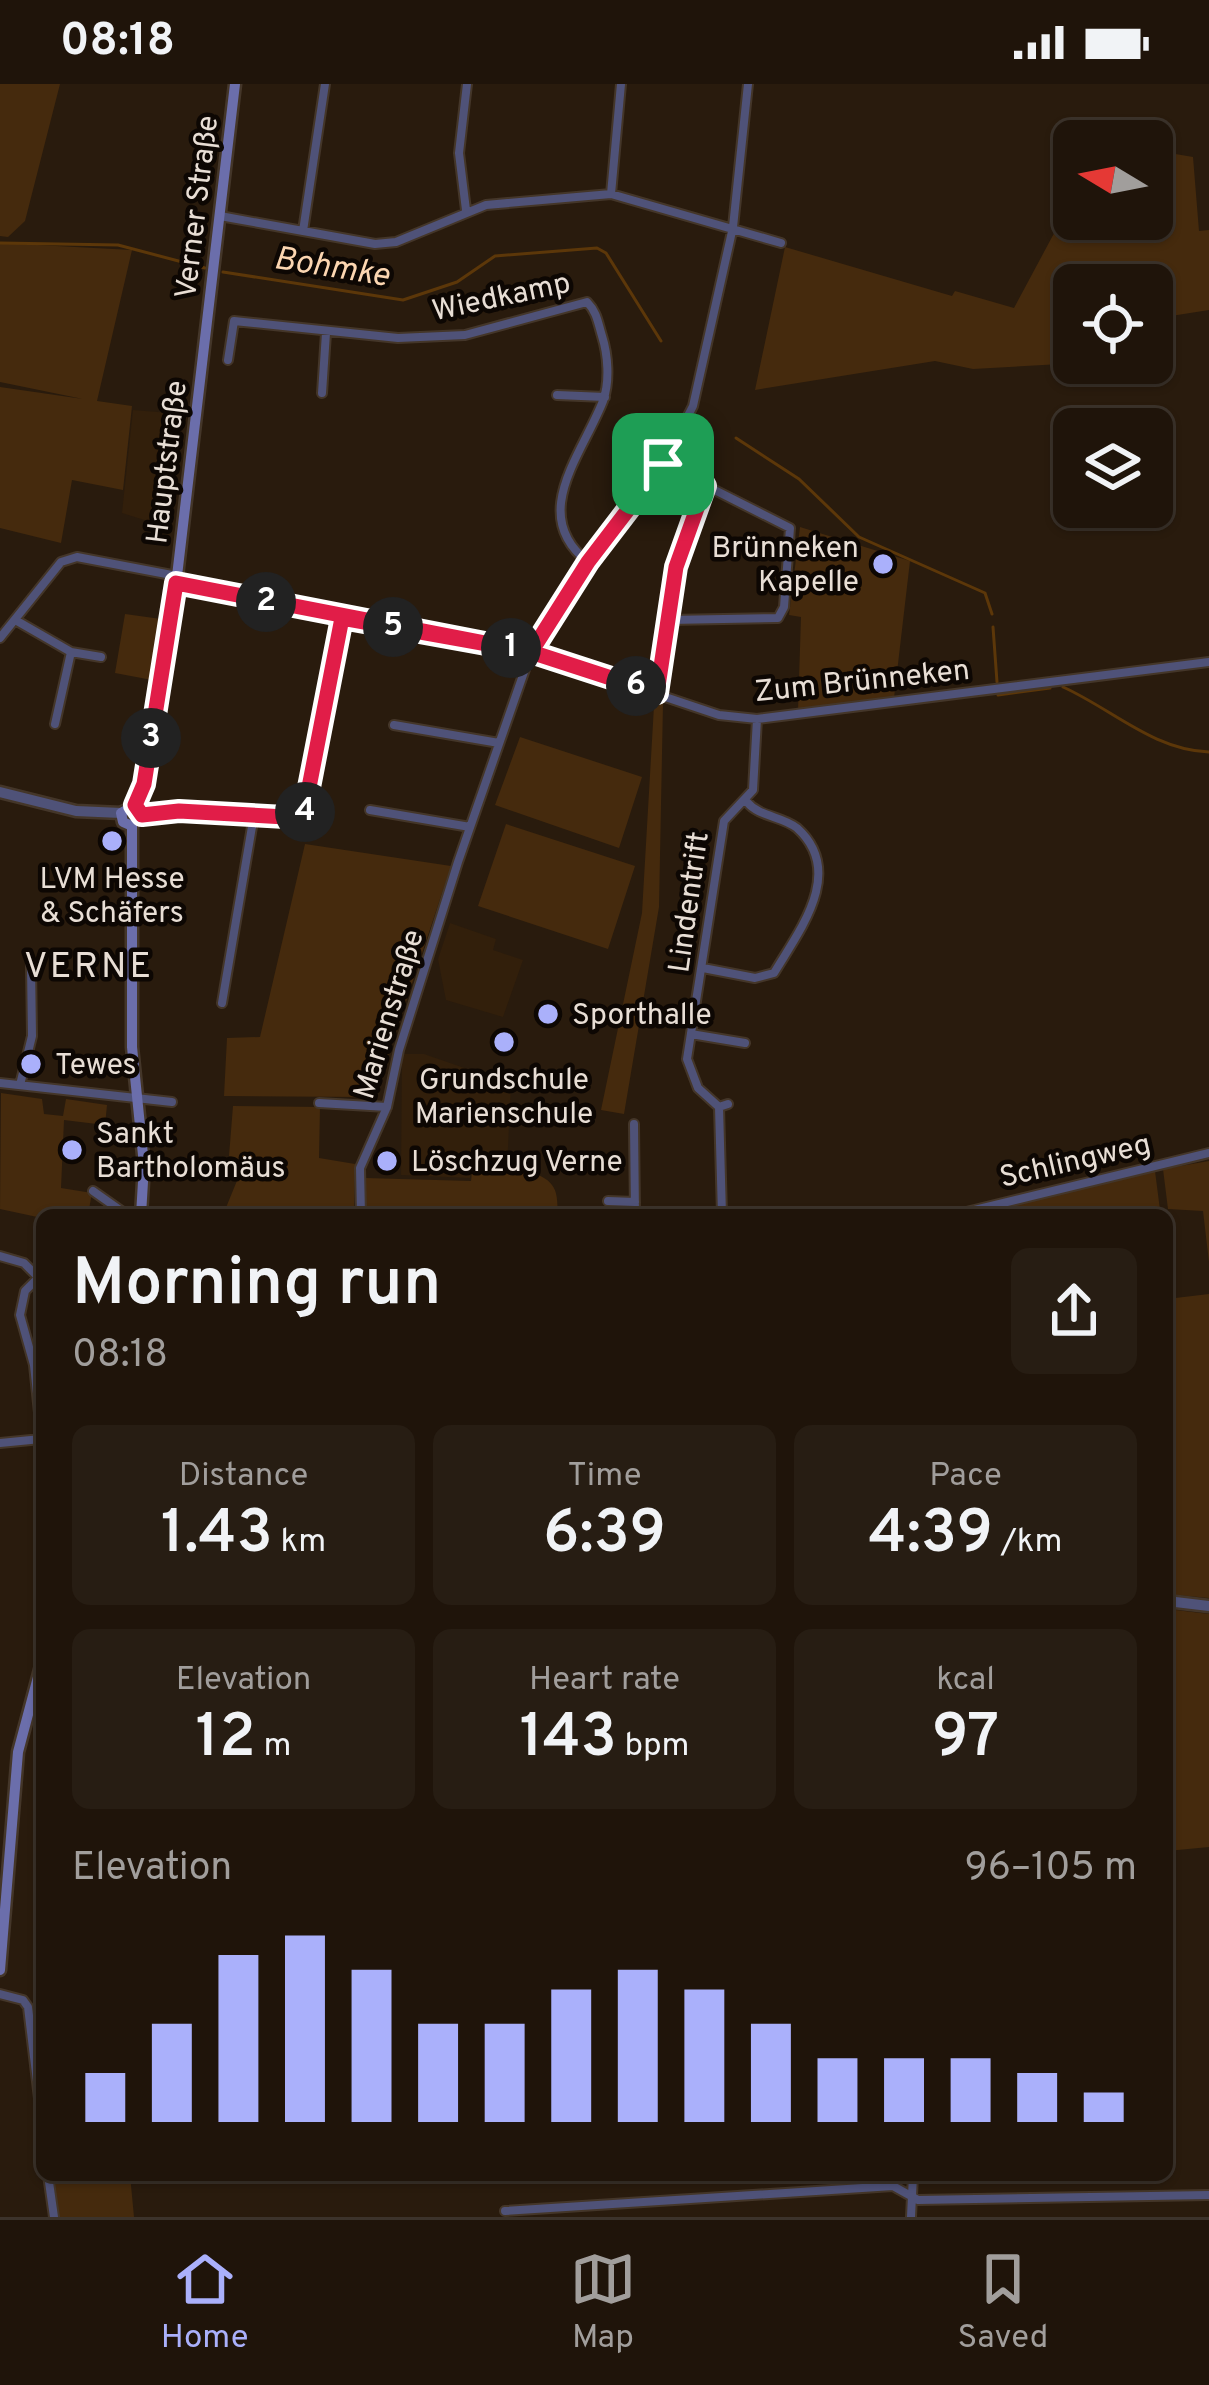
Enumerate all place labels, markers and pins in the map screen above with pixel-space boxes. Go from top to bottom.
pin [612,413,714,515]
place label: Brünneken Kapelle [712,531,859,602]
marker: Brünneken Kapelle [870,551,896,577]
pin: 2 [236,572,296,632]
pin: 5 [363,597,423,657]
pin: 1 [481,618,541,678]
pin: 6 [606,656,666,716]
pin: 3 [121,708,181,768]
pin: 4 [275,782,335,842]
marker: LVM Hesse & Schäfers [99,828,125,854]
place label: LVM Hesse & Schäfers [39,862,185,933]
place label: Sporthalle [572,998,712,1035]
marker: Sporthalle [535,1001,561,1027]
marker: Grundschule Marienschule [491,1029,517,1055]
place label: Tewes [55,1048,137,1085]
marker: Tewes [18,1051,44,1077]
place label: Grundschule Marienschule [415,1063,593,1134]
place label: Sankt Bartholomäus [96,1117,286,1188]
marker: Sankt Bartholomäus [59,1137,85,1163]
place label: Löschzug Verne [411,1145,623,1182]
marker: Löschzug Verne [374,1148,400,1174]

